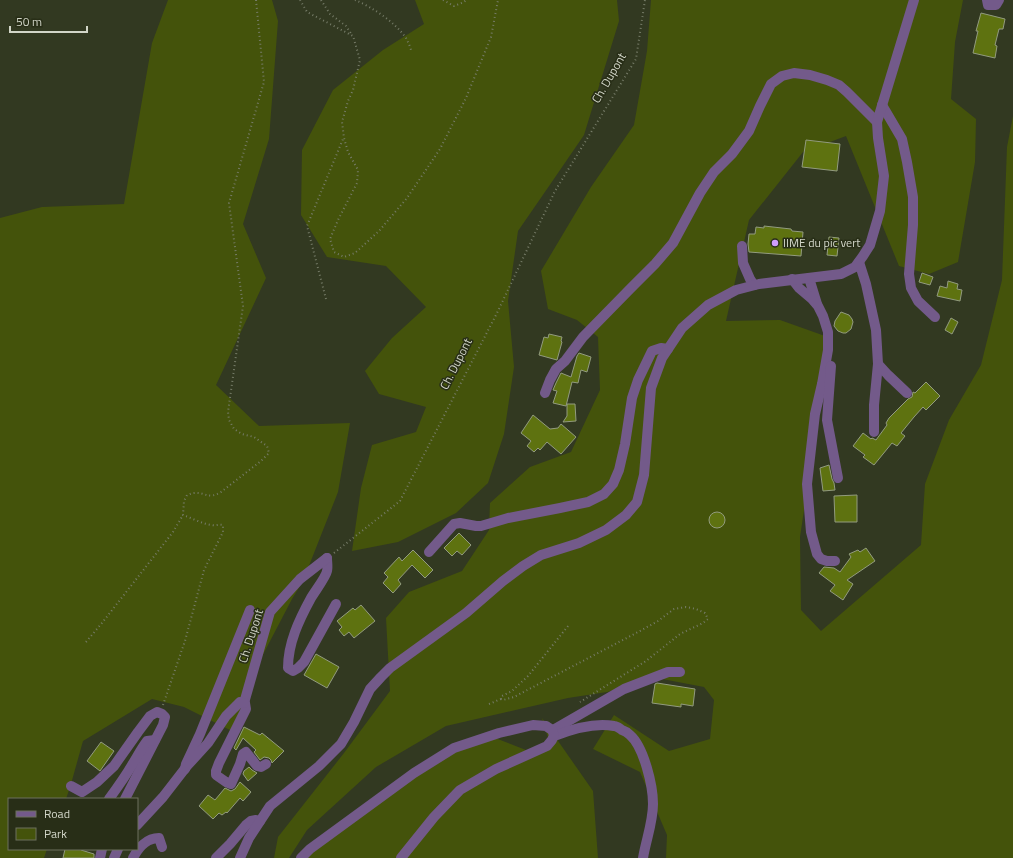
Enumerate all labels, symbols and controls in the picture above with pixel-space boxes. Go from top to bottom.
scale bar [10,8,87,34]
text: 50 m [16,12,42,31]
street label: Ch. Dupont [586,48,631,107]
place label: IIME du pic vert [783,233,861,252]
marker: IIME du pic vert [770,238,780,248]
street label: Ch. Dupont [434,334,477,393]
street label: Ch. Dupont [233,606,268,665]
legend [8,798,138,850]
text: Road [44,804,70,823]
text: Park [44,824,67,843]

